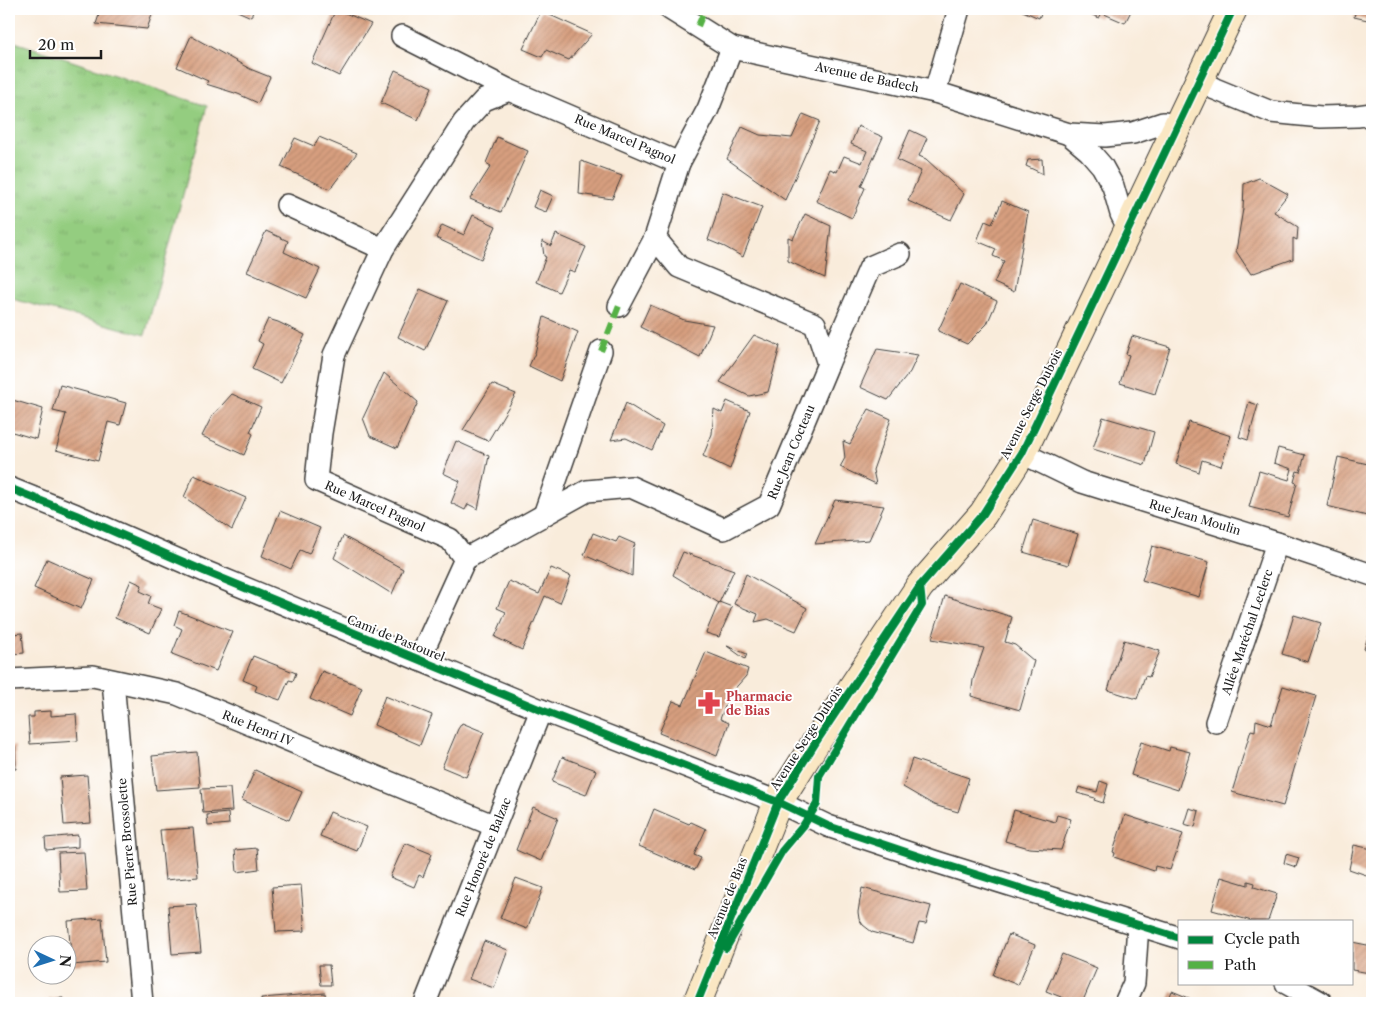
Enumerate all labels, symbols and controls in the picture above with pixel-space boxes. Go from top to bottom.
scale bar [30,28,101,60]
text: 20 m [38,35,74,54]
street label: Avenue de Badech [813,58,921,95]
street label: Rue Marcel Pagnol [572,111,678,167]
street label: Avenue Serge Dubois [996,346,1065,462]
street label: Rue Jean Cocteau [764,402,818,502]
street label: Rue Marcel Pagnol [323,477,428,535]
street label: Rue Jean Moulin [1147,496,1243,538]
street label: Allée Maréchal Leclerc [1218,567,1276,698]
street label: Cami de Pastourel [345,612,448,665]
street label: Avenue Serge Dubois [766,683,845,794]
place label: Pharmacie de Bias [726,689,792,718]
pharmacy icon: Pharmacie de Bias [696,690,722,716]
street label: Rue Henri IV [220,707,296,749]
street label: Rue Pierre Brossolette [114,777,140,906]
street label: Rue Honoré de Balzac [452,795,514,919]
street label: Avenue de Bias [703,855,750,942]
legend [1178,920,1354,984]
text: Cycle path [1224,929,1301,948]
north arrow [28,934,78,984]
text: N [56,954,74,968]
text: Path [1224,955,1257,974]

